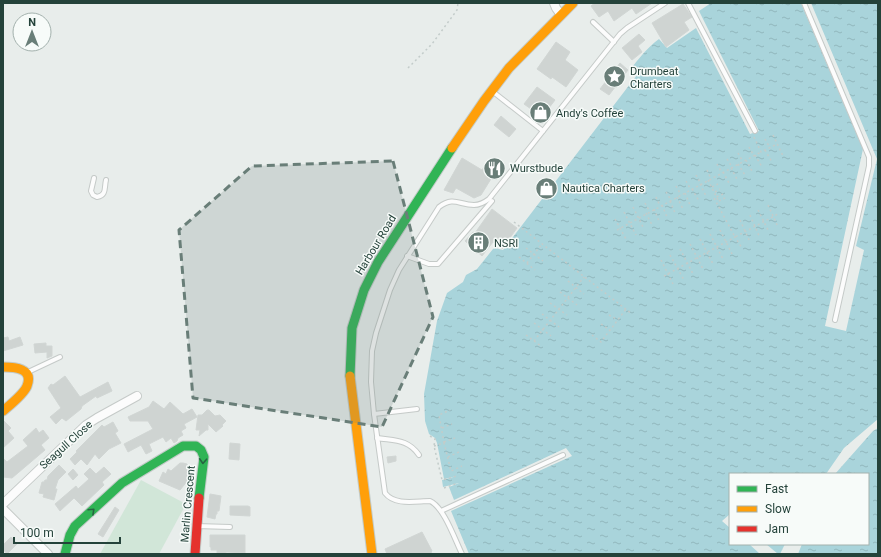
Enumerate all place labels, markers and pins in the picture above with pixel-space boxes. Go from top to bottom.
place icon: Drumbeat Charters [602,64,628,90]
place label: Drumbeat Charters [630,65,679,91]
shop icon: Andy's Coffee [528,100,554,126]
place label: Andy's Coffee [556,107,623,120]
restaurant icon: Wurstbude [482,155,508,181]
place label: Wurstbude [510,162,563,175]
shop icon: Nautica Charters [533,175,559,201]
place label: Nautica Charters [562,182,645,195]
building icon: NSRI [465,230,491,256]
place label: NSRI [494,237,518,250]

